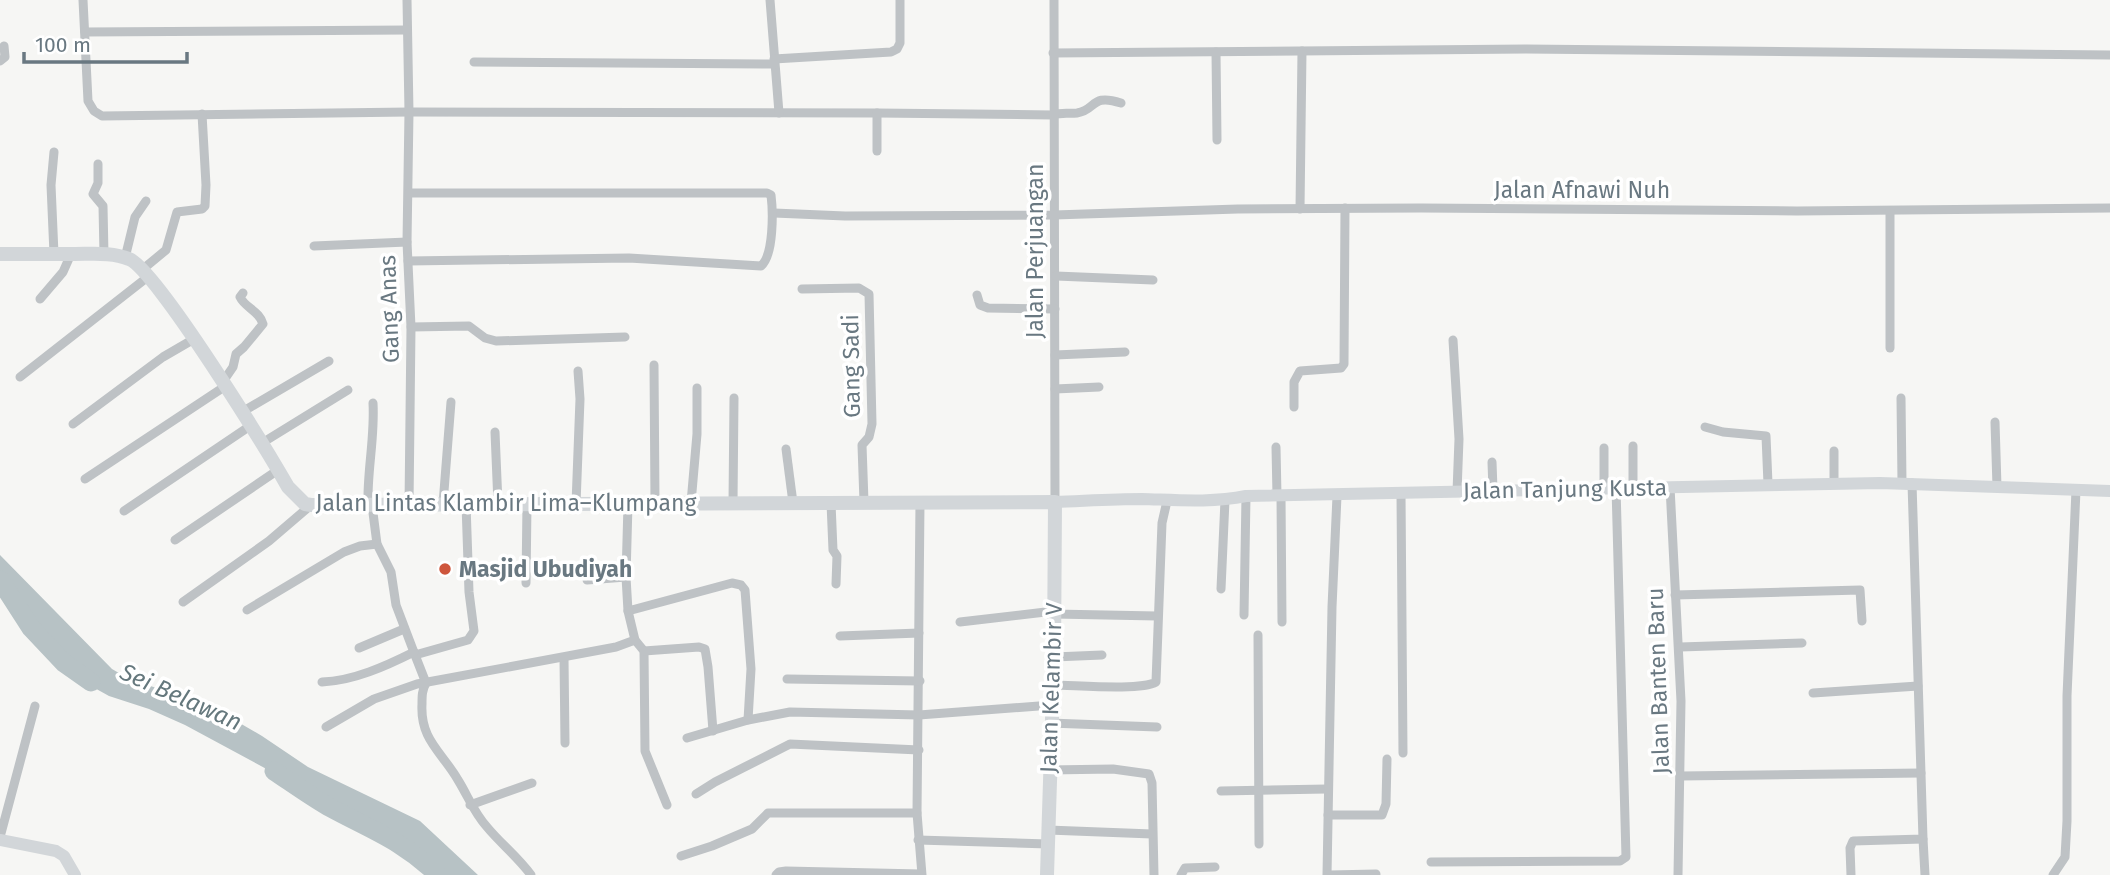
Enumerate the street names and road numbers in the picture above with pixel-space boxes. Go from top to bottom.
street label: Jalan Perjuangan [1021,163,1049,339]
street label: Jalan Afnawi Nuh [1494,176,1670,204]
street label: Gang Anas [373,254,405,364]
street label: Gang Sadi [836,314,866,418]
street label: Jalan Tanjung Kusta [1463,473,1667,505]
street label: Jalan Lintas Klambir Lima–Klumpang [316,489,696,517]
street label: Jalan Banten Baru [1641,587,1675,775]
street label: Jalan Kelambir V [1034,602,1068,774]

